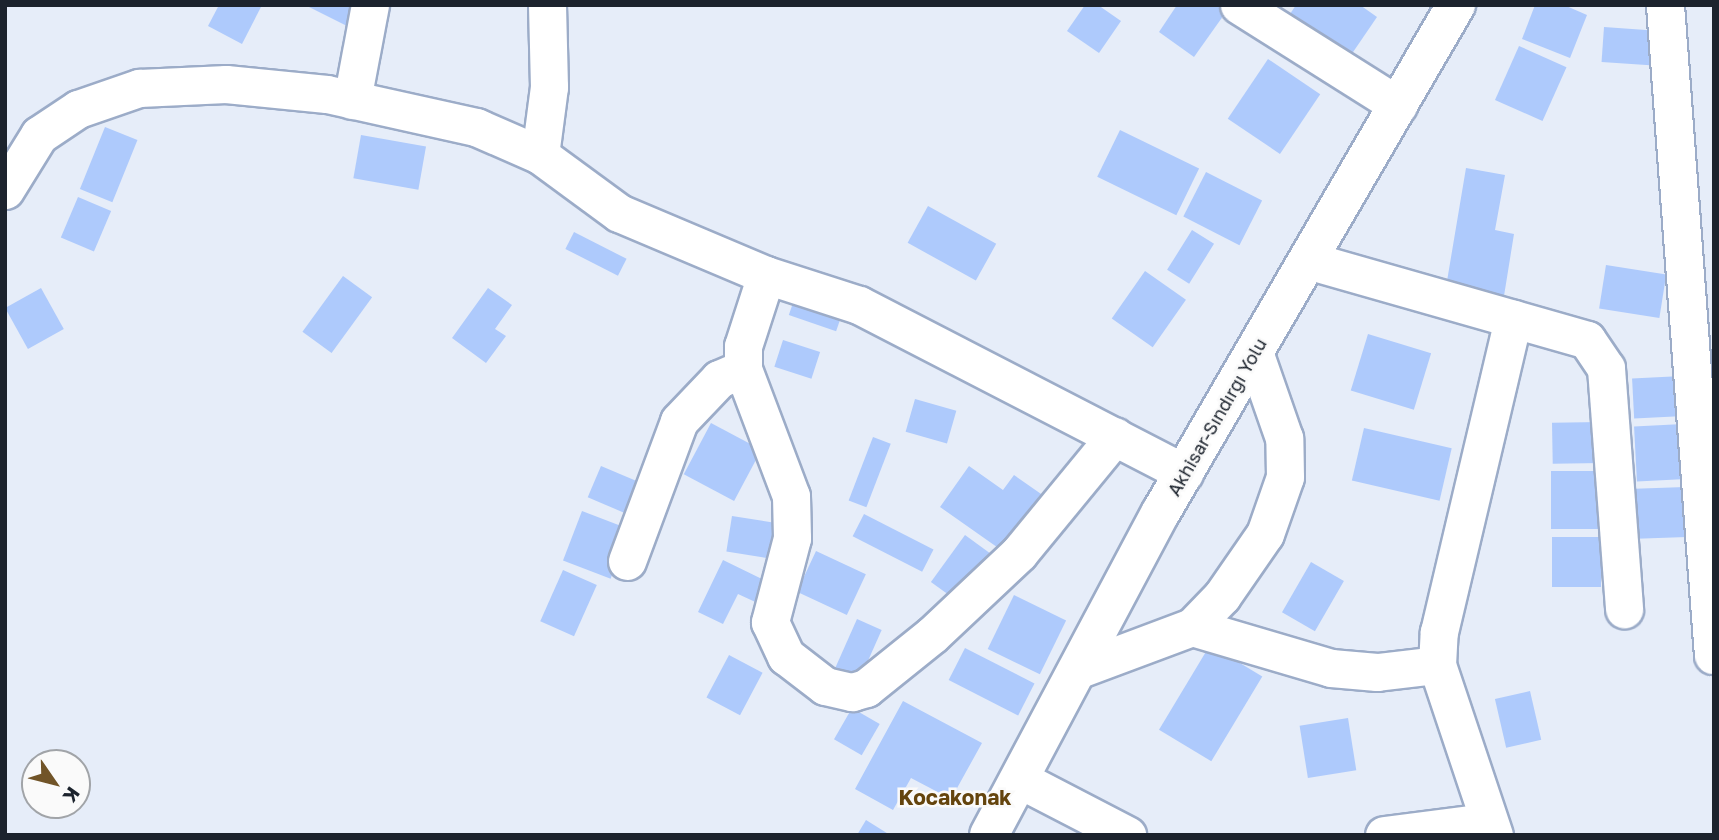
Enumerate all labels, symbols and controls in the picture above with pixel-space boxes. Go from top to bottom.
street label: Akhisar-Sındırgı Yolu [1163,334,1271,500]
north arrow [21,749,91,819]
text: K [59,783,85,807]
district label: Kocakonak [898,784,1012,810]

